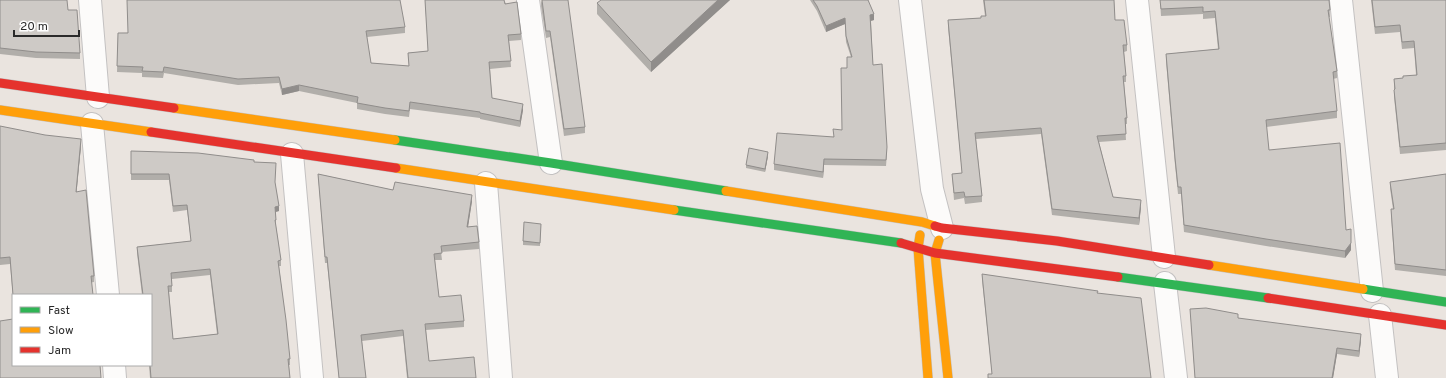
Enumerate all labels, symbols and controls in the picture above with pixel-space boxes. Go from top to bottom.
scale bar [14,12,79,38]
text: 20 m [20,19,48,35]
legend [12,294,152,366]
text: Fast [48,303,70,319]
text: Slow [48,323,74,339]
text: Jam [48,343,71,359]

